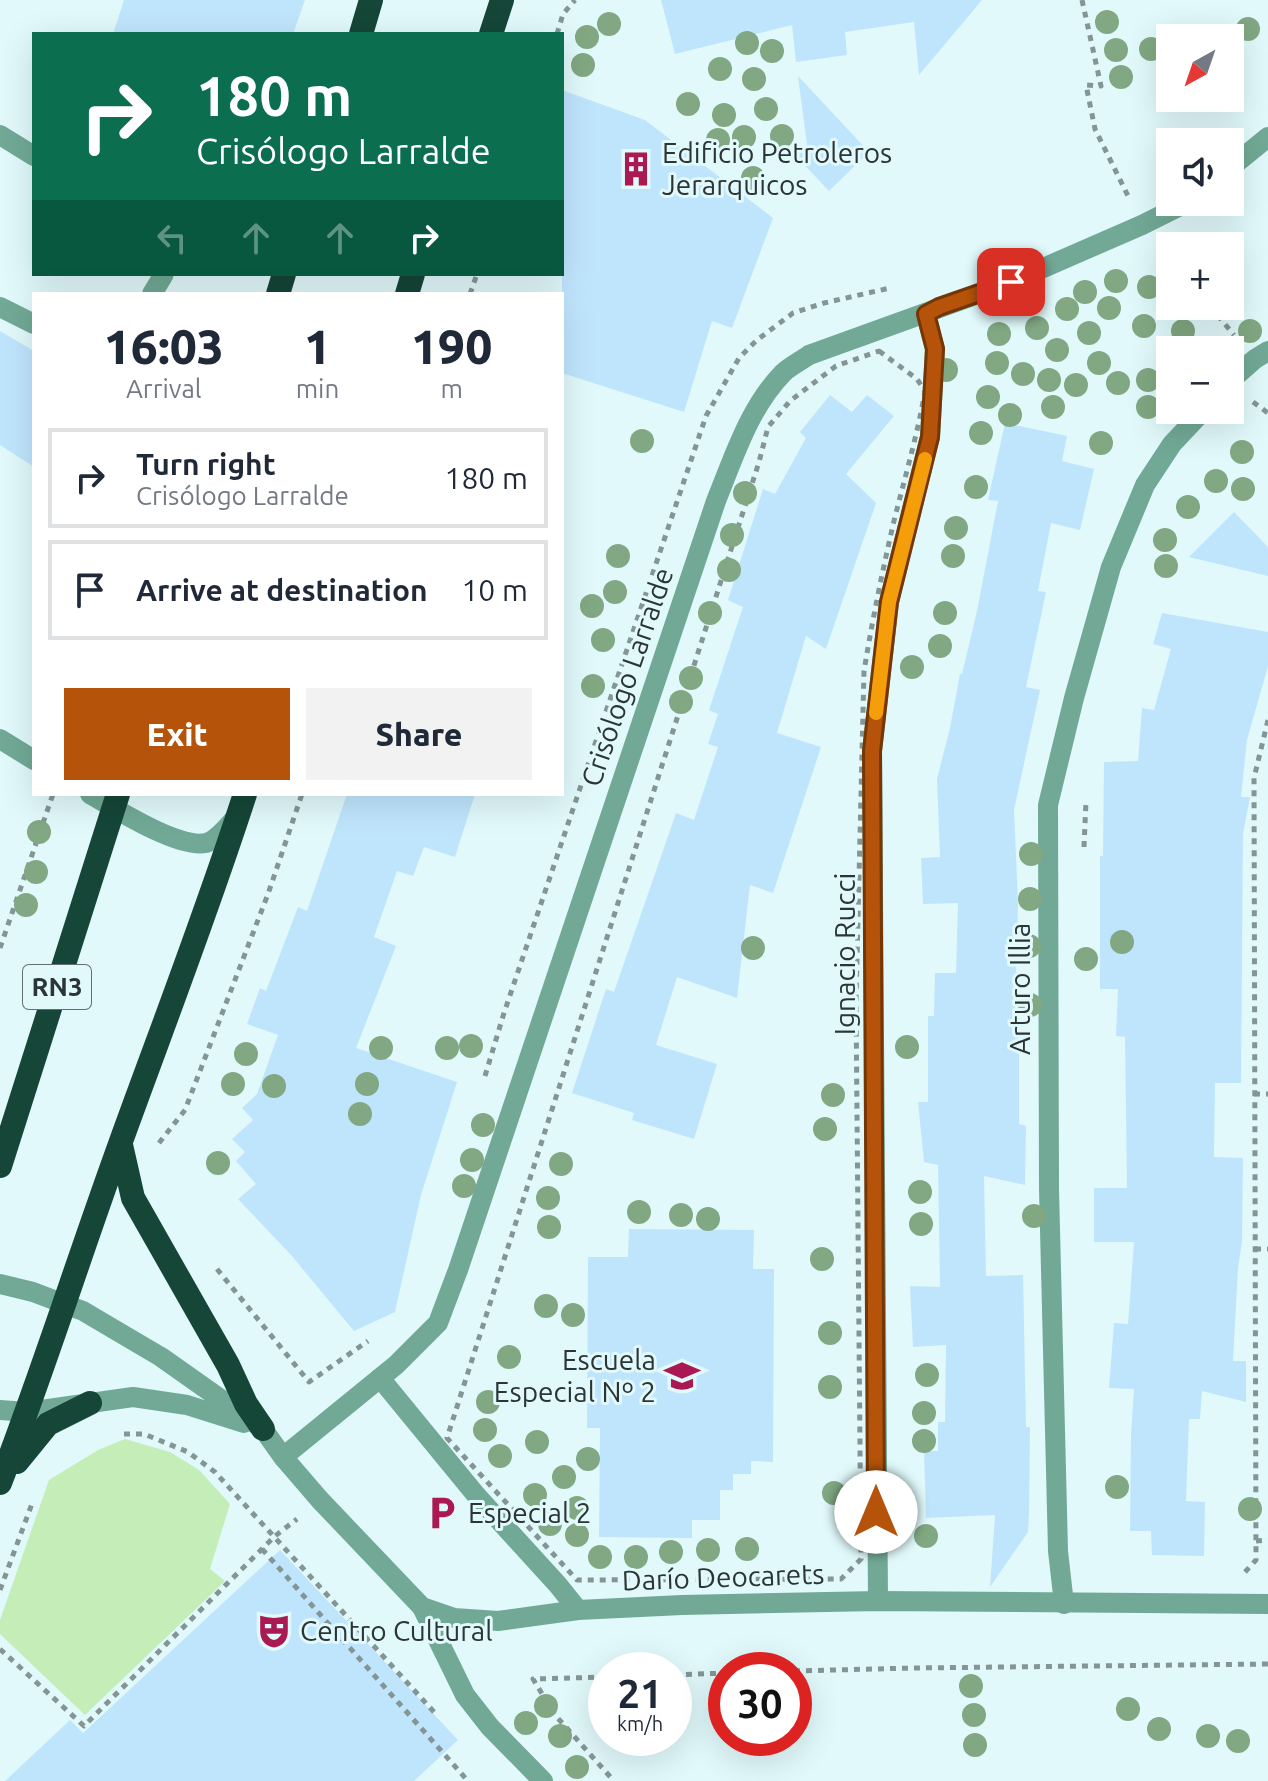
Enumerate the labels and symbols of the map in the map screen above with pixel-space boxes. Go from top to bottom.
north arrow [1156,24,1244,112]
place label: Edificio Petroleros Jerarquicos [662,137,892,200]
building icon: Edificio Petroleros Jerarquicos [617,150,655,188]
pin [977,248,1045,316]
street label: Crisólogo Larralde [575,563,678,790]
street label: Ignacio Rucci [829,873,860,1035]
street label: Arturo Illia [1004,923,1035,1055]
road number: RN3 [23,965,91,1009]
place label: Escuela Especial Nº 2 [494,1344,656,1407]
school or university icon: Escuela Especial Nº 2 [663,1357,701,1395]
position arrow [834,1470,918,1554]
parking icon: Especial 2 [423,1494,461,1532]
place label: Especial 2 [468,1497,591,1528]
street label: Darío Deocarets [621,1557,825,1596]
theatre icon: Centro Cultural [255,1612,293,1650]
place label: Centro Cultural [300,1615,493,1646]
speed limit sign: 30 [708,1652,812,1756]

